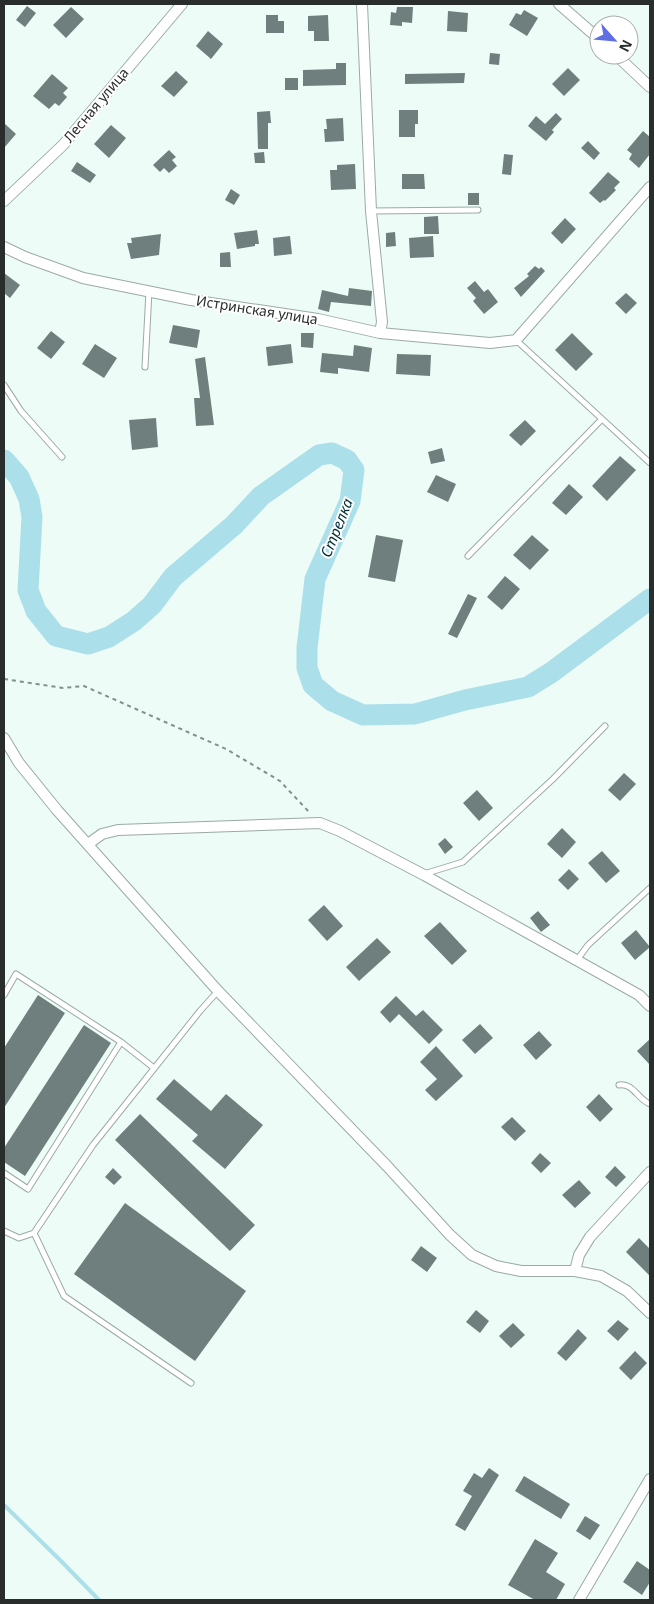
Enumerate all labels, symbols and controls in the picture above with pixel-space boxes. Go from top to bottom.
north arrow [589,15,639,65]
text: N [615,37,637,56]
street label: Лесная улица [59,63,133,146]
street label: Истринская улица [195,290,319,329]
water label: Стрелка [315,495,357,560]

